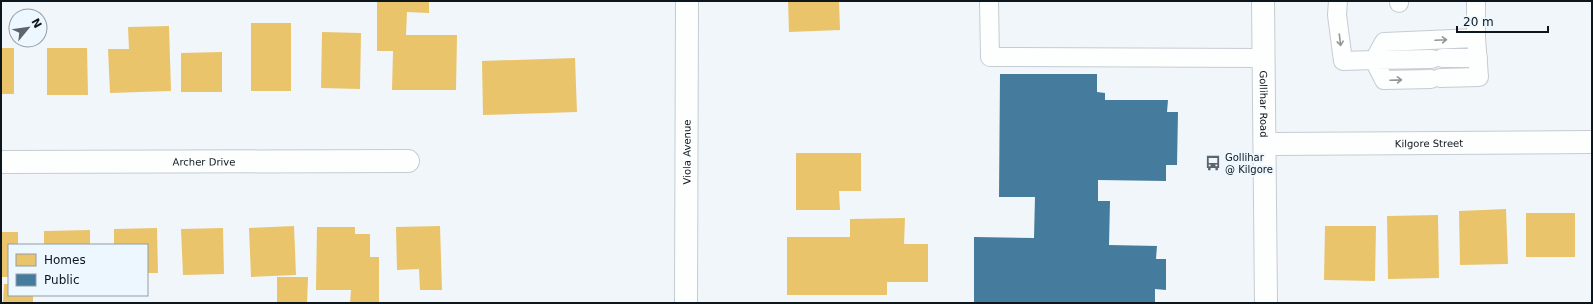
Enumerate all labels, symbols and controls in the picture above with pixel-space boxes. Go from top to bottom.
north arrow [8,8,48,48]
scale bar [1457,8,1548,34]
text: 20 m [1463,15,1494,29]
text: N [28,16,44,31]
one-way arrow [1337,33,1344,46]
one-way arrow [1434,36,1447,43]
street label: Gollihar Road [1258,70,1269,138]
one-way arrow [1389,76,1402,84]
street label: Viola Avenue [681,120,693,184]
street label: Kilgore Street [1395,138,1463,149]
place label: Gollihar @ Kilgore [1225,152,1273,175]
bus stop icon: Gollihar @ Kilgore [1204,154,1222,172]
street label: Archer Drive [173,156,235,168]
legend [8,244,148,296]
text: Homes [44,253,86,267]
text: Public [44,273,80,287]

